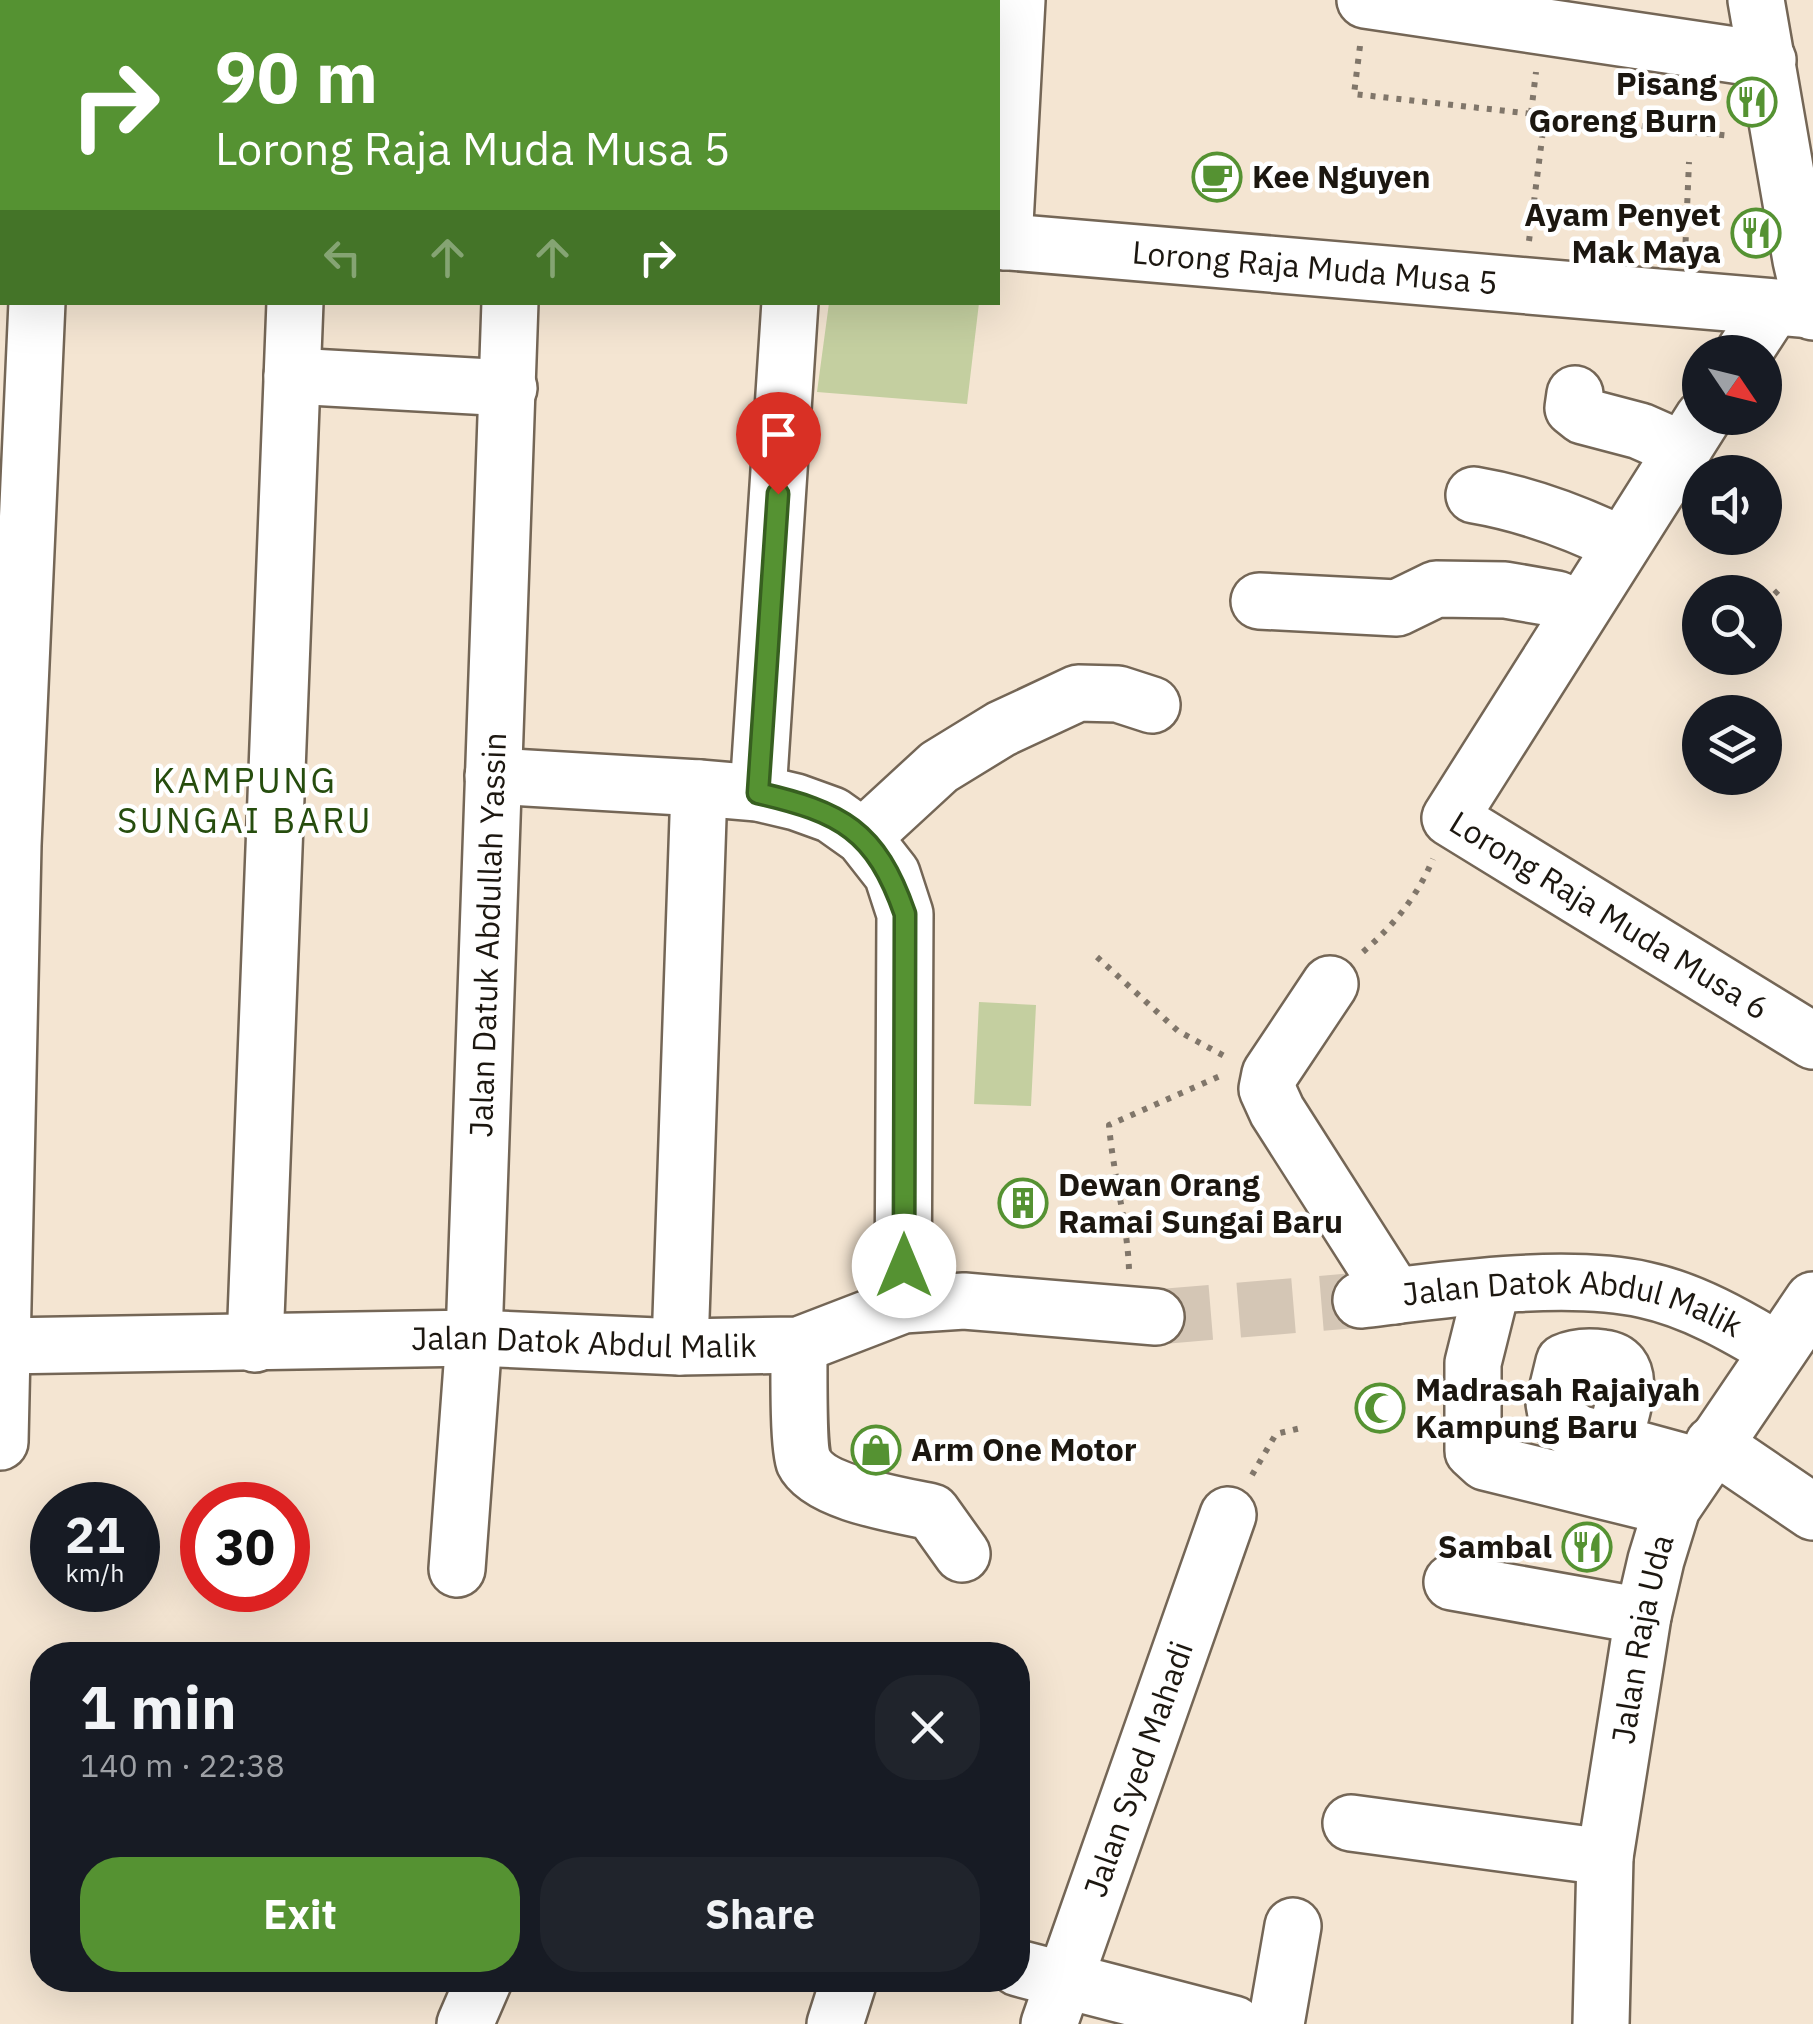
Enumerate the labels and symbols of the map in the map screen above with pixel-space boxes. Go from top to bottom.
place label: Pisang Goreng Burn [1528,62,1717,141]
restaurant icon: Pisang Goreng Burn [1726,76,1778,128]
cafe icon: Kee Nguyen [1191,151,1243,203]
place label: Kee Nguyen [1252,155,1431,197]
place label: Ayam Penyet Mak Maya [1524,193,1721,272]
restaurant icon: Ayam Penyet Mak Maya [1730,207,1782,259]
street label: Lorong Raja Muda Musa 5 [1130,230,1499,303]
north arrow [1682,335,1782,435]
pin [736,392,821,495]
street label: Jalan Datuk Abdullah Yassin [459,732,515,1138]
district label: KAMPUNG SUNGAI BARU [117,757,373,843]
street label: Lorong Raja Muda Musa 6 [1442,801,1777,1029]
place label: Dewan Orang Ramai Sungai Baru [1058,1163,1343,1242]
building icon: Dewan Orang Ramai Sungai Baru [997,1177,1049,1229]
position arrow [852,1214,956,1318]
street label: Jalan Datok Abdul Malik [1400,1260,1750,1346]
street label: Jalan Datok Abdul Malik [411,1316,757,1367]
place label: Madrasah Rajaiyah Kampung Baru [1415,1368,1700,1447]
mosque icon: Madrasah Rajaiyah Kampung Baru [1354,1382,1406,1434]
shop icon: Arm One Motor [850,1424,902,1476]
place label: Arm One Motor [911,1428,1137,1470]
speed limit sign: 30 [180,1482,310,1612]
restaurant icon: Sambal [1561,1521,1613,1573]
place label: Sambal [1438,1525,1552,1567]
street label: Jalan Raja Uda [1601,1529,1683,1747]
street label: Jalan Syed Mahadi [1073,1636,1202,1902]

